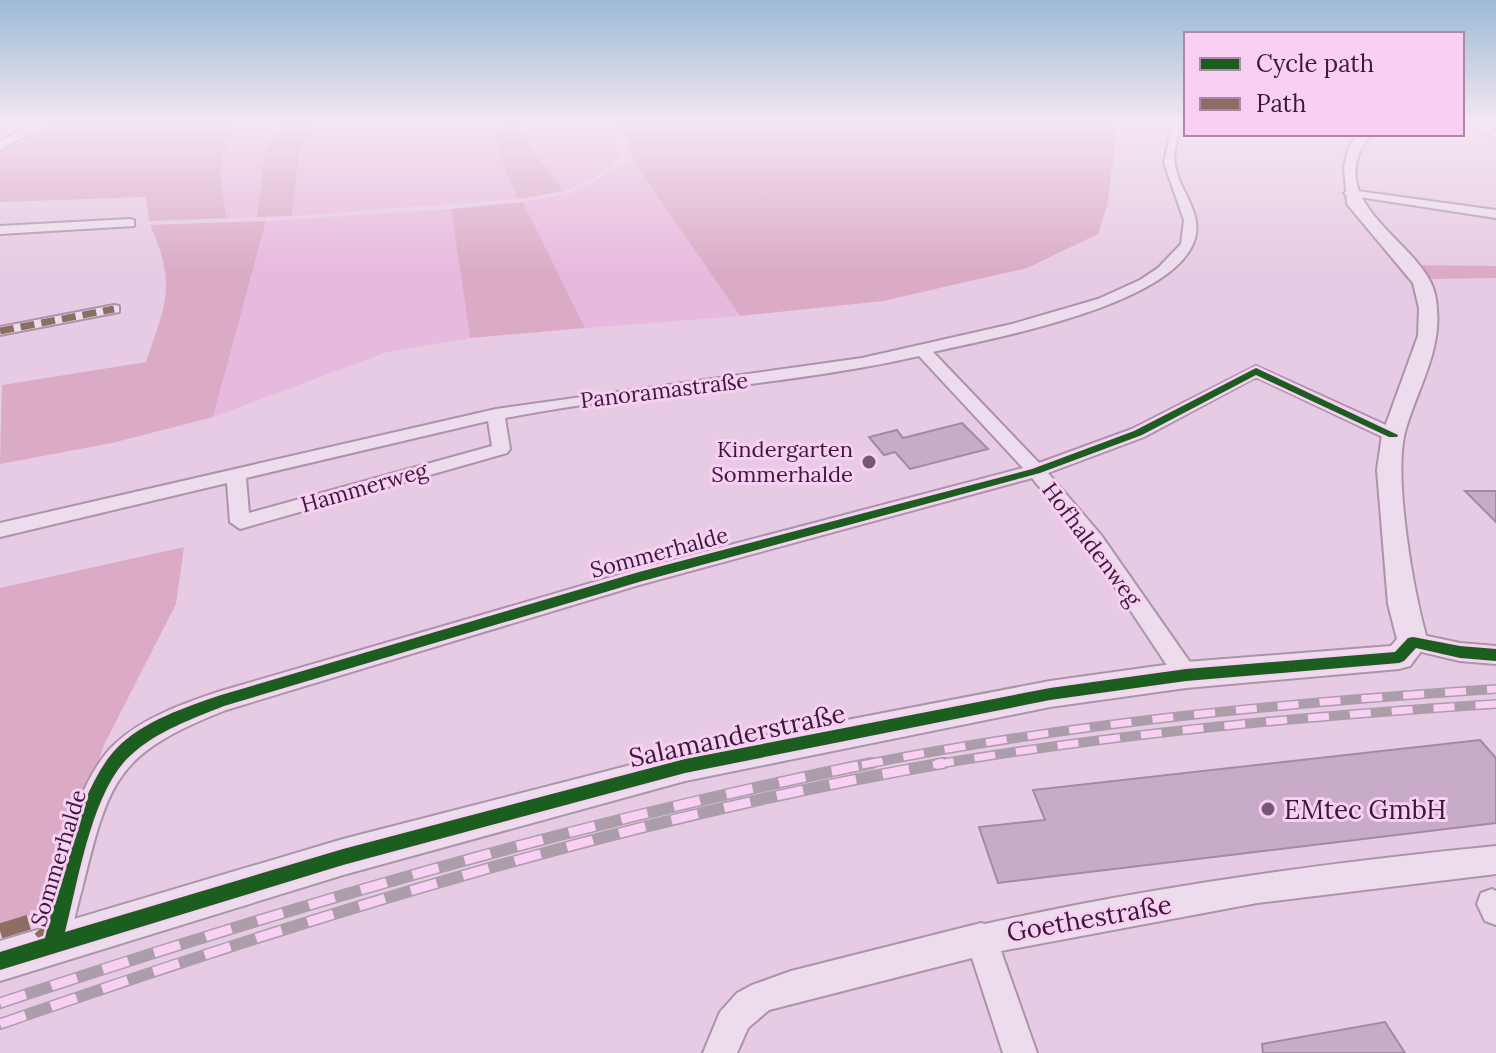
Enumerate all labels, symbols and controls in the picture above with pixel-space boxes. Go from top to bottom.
legend [1184,32,1464,136]
text: Cycle path [1256,48,1374,79]
text: Path [1256,88,1306,119]
street label: Panoramastraße [579,366,750,414]
place label: Kindergarten Sommerhalde [711,435,853,488]
marker: Kindergarten Sommerhalde [860,453,878,471]
street label: Hammerweg [297,455,431,518]
street label: Hofhaldenweg [1036,476,1148,612]
street label: Sommerhalde [587,520,731,584]
street label: Salamanderstraße [626,696,848,774]
street label: Sommerhalde [24,786,92,930]
place label: EMtec GmbH [1284,793,1446,826]
marker: EMtec GmbH [1259,800,1277,818]
street label: Goethestraße [1004,887,1174,949]

